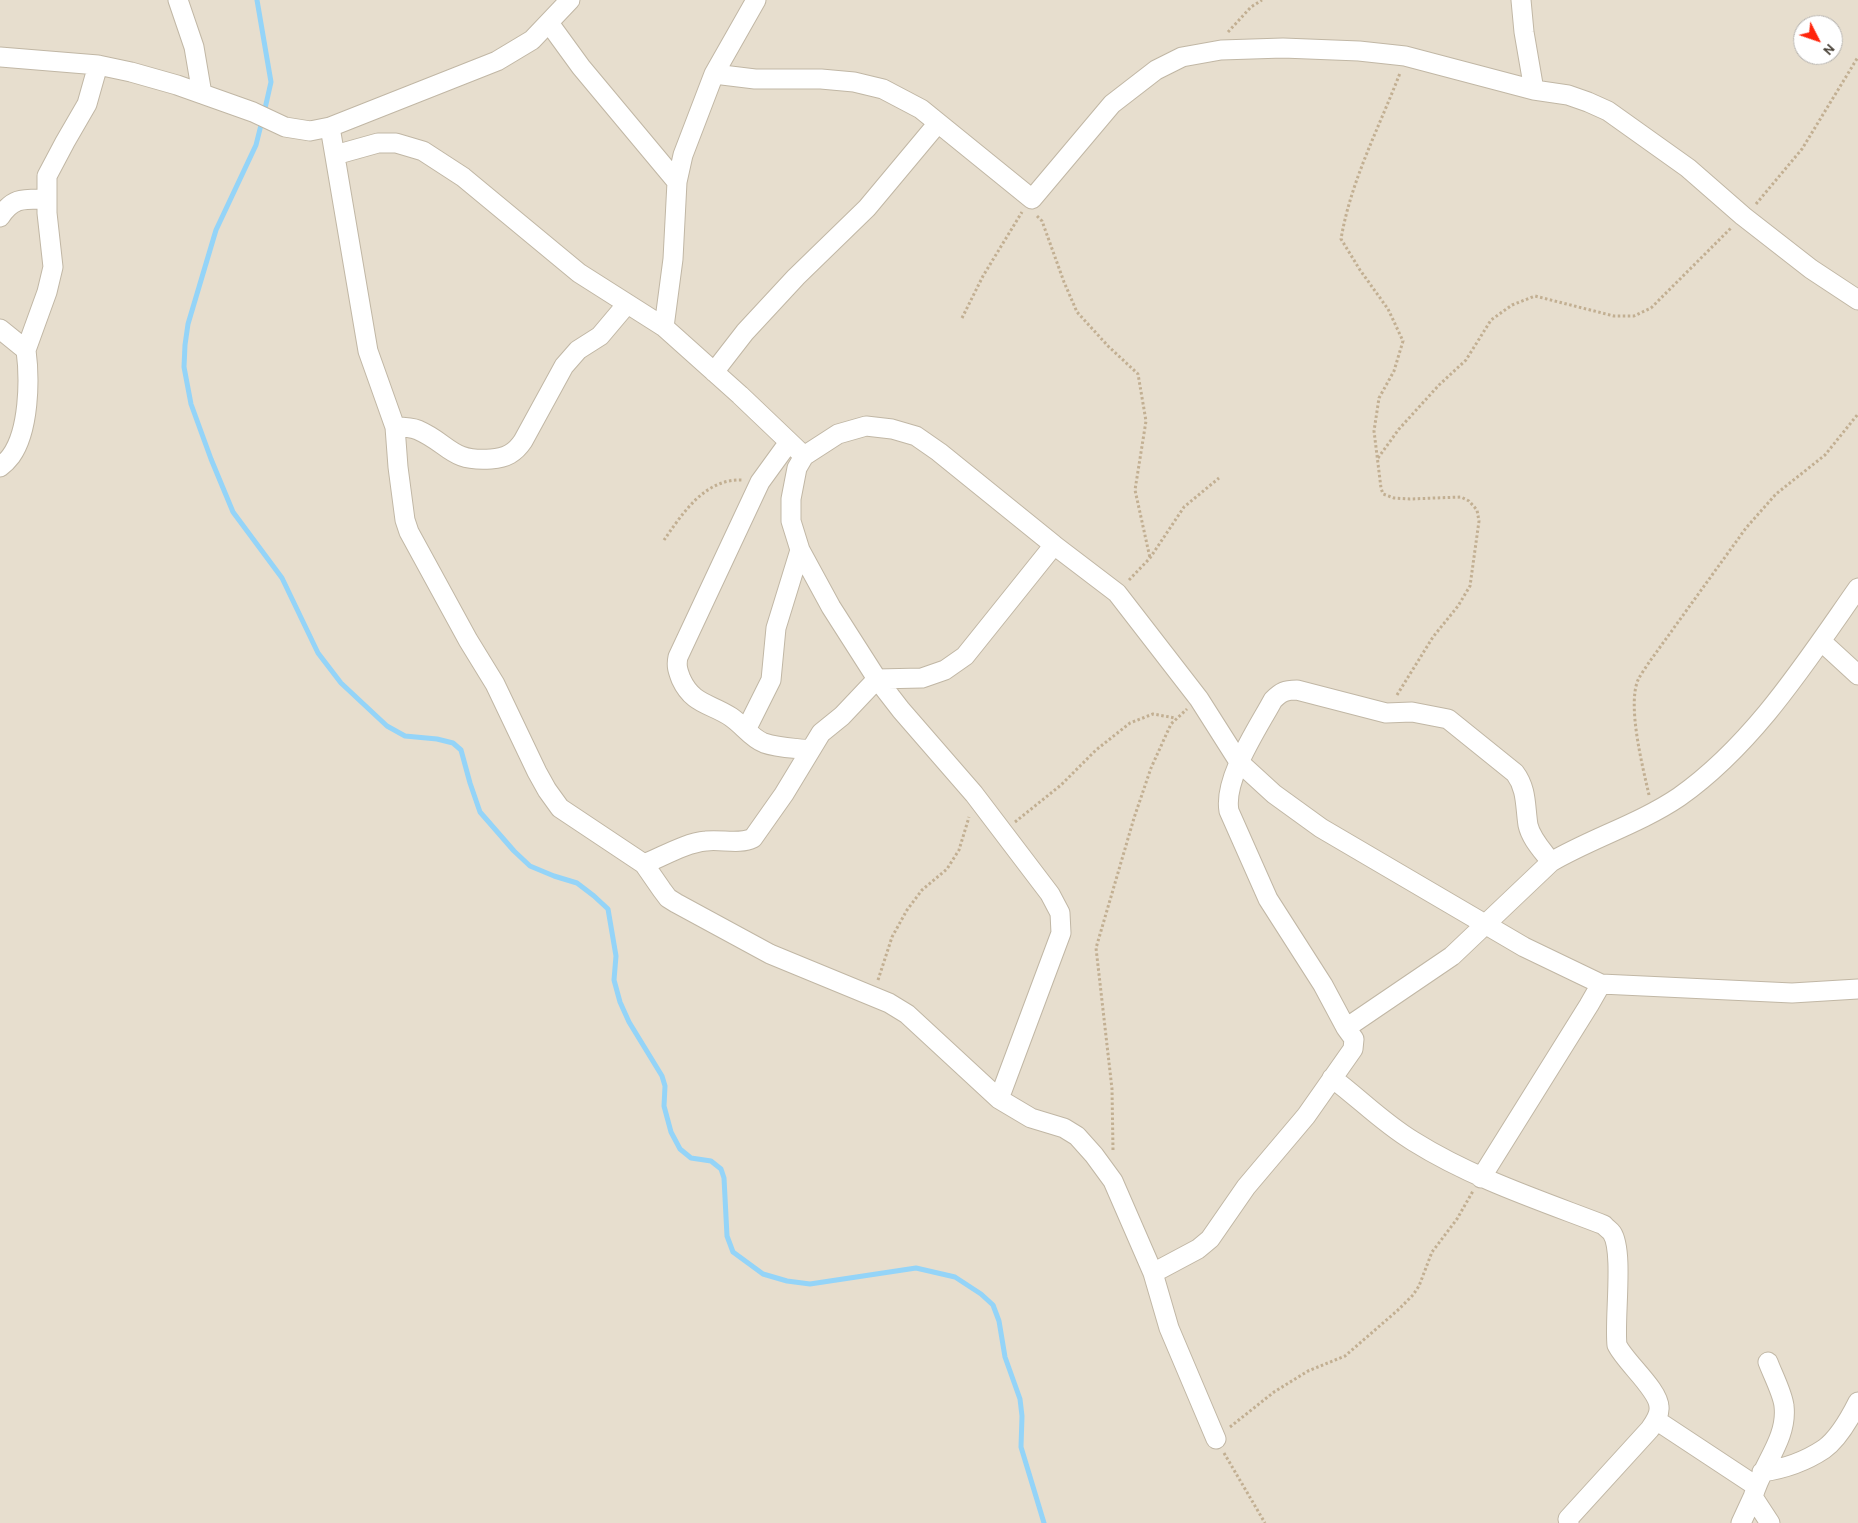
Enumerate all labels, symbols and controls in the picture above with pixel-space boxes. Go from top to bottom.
north arrow [1793,15,1843,65]
text: N [1819,40,1839,59]

